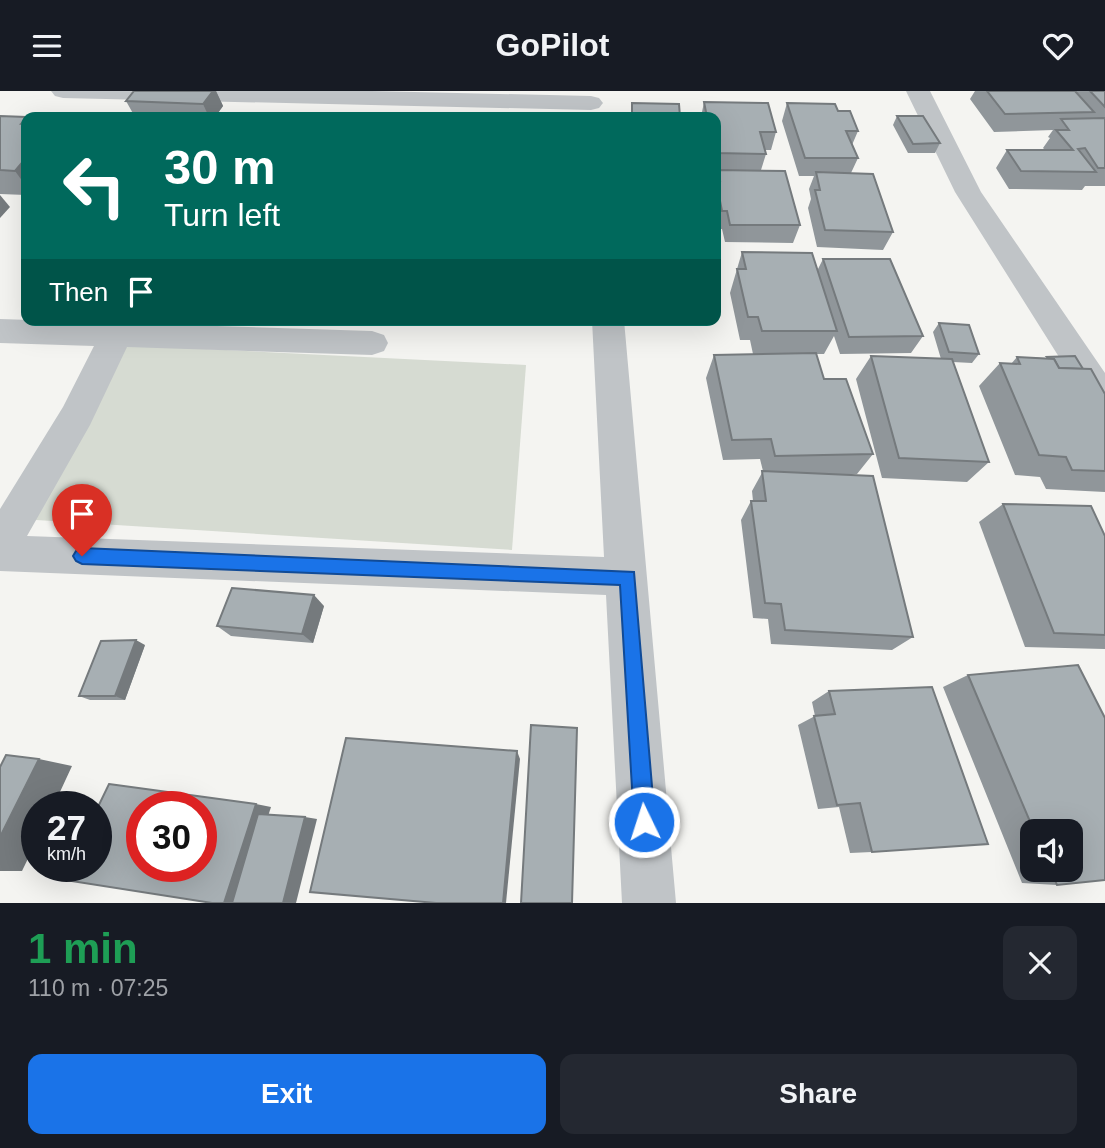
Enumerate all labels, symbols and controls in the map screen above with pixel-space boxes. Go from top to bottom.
icon: menu [28,27,66,65]
text: GoPilot [496,27,609,63]
icon: heart [1039,27,1077,65]
icon: left [49,140,140,231]
text: 30 m [164,140,276,194]
text: Turn left [164,197,280,233]
icon: arrive [122,273,160,311]
text: Then [49,277,108,307]
pin [52,484,112,556]
icon: arrive [63,495,101,533]
position arrow [607,785,681,859]
speed limit sign: 30 [126,791,217,882]
text: 27 [47,808,86,847]
map controls [1020,819,1083,882]
button: sound [1020,819,1083,882]
text: km/h [47,844,86,864]
text: 1 min [28,925,138,972]
button: close [1003,926,1077,1000]
text: 110 m · 07:25 [28,975,168,1001]
button: Exit [28,1054,546,1134]
button: Share [560,1054,1077,1134]

